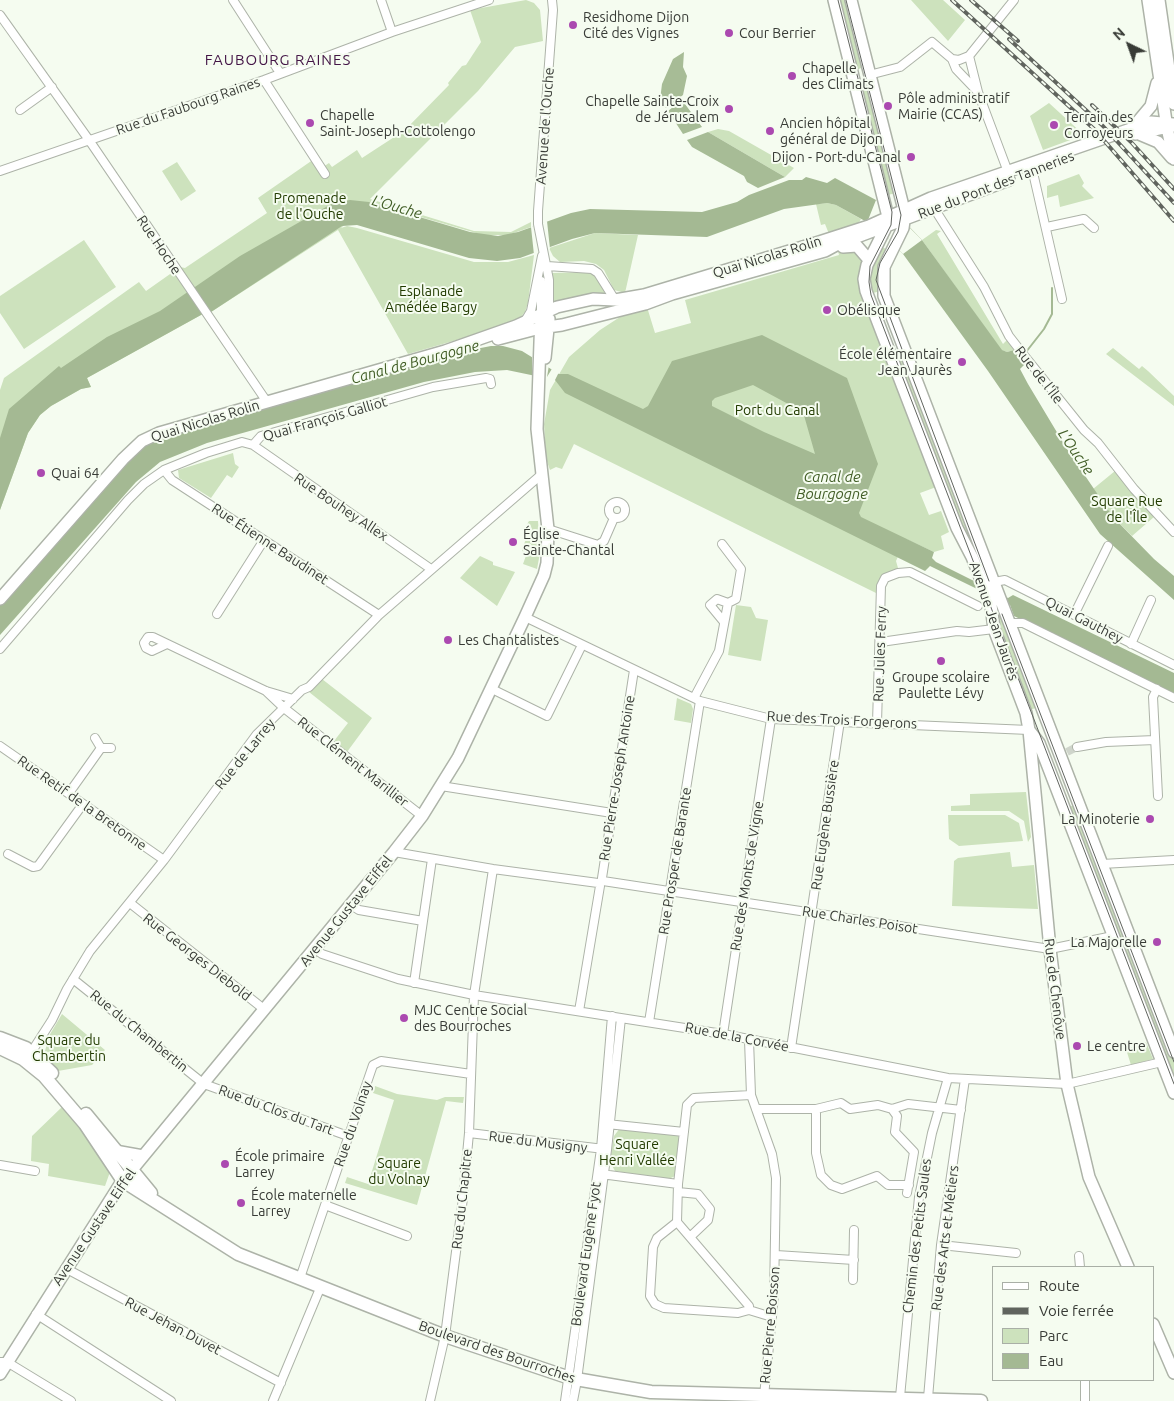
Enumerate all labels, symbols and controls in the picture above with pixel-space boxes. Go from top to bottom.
place label: Residhome Dijon Cité des Vignes [583,9,689,41]
marker: Residhome Dijon Cité des Vignes [567,19,579,31]
north arrow [1104,20,1154,70]
text: N [1110,24,1128,43]
place label: Cour Berrier [739,25,816,41]
marker: Cour Berrier [723,27,735,39]
district label: FAUBOURG RAINES [203,51,353,69]
place label: Chapelle des Climats [802,60,874,92]
street label: Avenue de l'Ouche [533,67,557,185]
marker: Chapelle des Climats [786,70,798,82]
street label: Rue du Faubourg Raines [114,73,262,139]
place label: Pôle administratif Mairie (CCAS) [898,90,1010,122]
place label: Chapelle Sainte-Croix de Jérusalem [585,93,719,125]
marker: Pôle administratif Mairie (CCAS) [882,100,894,112]
marker: Chapelle Sainte-Croix de Jérusalem [723,103,735,115]
place label: Chapelle Saint-Joseph-Cottolengo [320,107,476,140]
place label: Terrain des Corroyeurs [1064,109,1133,142]
place label: Ancien hôpital général de Dijon [780,115,883,148]
marker: Chapelle Saint-Joseph-Cottolengo [304,117,316,129]
marker: Terrain des Corroyeurs [1048,119,1060,131]
marker: Ancien hôpital général de Dijon [764,125,776,137]
street label: Rue du Pont des Tanneries [915,147,1077,223]
place label: Dijon - Port-du-Canal [772,149,901,165]
marker: Dijon - Port-du-Canal [905,151,917,163]
park label: Promenade de l'Ouche [274,190,346,222]
water label: L'Ouche [370,191,424,223]
street label: Rue Hoche [133,212,185,278]
street label: Quai Nicolas Rolin [711,232,823,282]
park label: Esplanade Amédée Bargy [385,283,477,316]
place label: Obélisque [837,302,901,318]
marker: Obélisque [821,304,833,316]
water label: Canal de Bourgogne [349,336,481,388]
street label: Rue de l'Île [1011,343,1067,407]
place label: École élémentaire Jean Jaurès [839,346,952,378]
marker: École élémentaire Jean Jaurès [956,356,968,368]
street label: Quai François Galliot [261,393,389,445]
street label: Quai Nicolas Rolin [149,396,261,446]
park label: Port du Canal [735,402,819,418]
water label: L'Ouche [1054,426,1098,478]
place label: Quai 64 [51,465,99,481]
marker: Quai 64 [35,467,47,479]
water label: Canal de Bourgogne [796,468,868,503]
street label: Rue Bouhey Allex [291,469,391,545]
park label: Square Rue de l'Île [1091,493,1163,526]
street label: Rue Étienne Baudinet [208,500,332,588]
place label: Église Sainte-Chantal [523,526,614,558]
marker: Église Sainte-Chantal [507,536,519,548]
street label: Avenue Jean Jaurès [966,559,1022,683]
street label: Quai Gauthey [1042,593,1126,647]
street label: Rue Jules Ferry [870,606,890,702]
place label: Les Chantalistes [458,632,559,648]
marker: Les Chantalistes [442,634,454,646]
marker: Groupe scolaire Paulette Lévy [935,655,947,667]
place label: Groupe scolaire Paulette Lévy [892,669,990,702]
street label: Rue Pierre-Joseph Antoine [596,694,638,862]
street label: Rue des Trois Forgerons [766,708,918,732]
street label: Rue Clément Marillier [294,714,412,810]
street label: Rue de Larrey [211,715,279,793]
street label: Rue Retif de la Bretonne [14,752,150,854]
street label: Rue Eugène Bussière [808,759,842,891]
street label: Rue Prosper de Barante [655,786,695,936]
street label: Rue des Monts de Vigne [727,800,767,952]
place label: La Minoterie [1061,811,1140,827]
marker: La Minoterie [1144,813,1156,825]
street label: Avenue Gustave Eiffel [296,852,396,970]
street label: Rue Charles Poisot [801,903,919,937]
street label: Rue Georges Diebold [140,910,254,1004]
place label: La Majorelle [1070,934,1147,950]
marker: La Majorelle [1151,936,1163,948]
street label: Rue de Chenôve [1040,937,1070,1041]
street label: Rue du Chambertin [87,986,191,1076]
place label: MJC Centre Social des Bourroches [414,1002,527,1034]
marker: MJC Centre Social des Bourroches [398,1012,410,1024]
street label: Rue de la Corvée [684,1019,790,1055]
park label: Square du Chambertin [32,1032,106,1064]
place label: Le centre [1087,1038,1146,1054]
marker: Le centre [1071,1040,1083,1052]
street label: Rue du Volnay [331,1079,375,1169]
street label: Rue du Clos du Tart [216,1081,336,1139]
street label: Rue du Musigny [488,1128,588,1156]
park label: Square Henri Vallée [599,1136,675,1168]
place label: École primaire Larrey [235,1148,325,1180]
street label: Rue du Chapitre [448,1148,476,1250]
park label: Square du Volnay [368,1155,430,1188]
marker: École primaire Larrey [219,1158,231,1170]
street label: Chemin des Petits Saules [899,1158,935,1314]
street label: Rue des Arts et Métiers [928,1164,962,1312]
street label: Avenue Gustave Eiffel [49,1165,139,1289]
street label: Boulevard Eugène Fyot [568,1181,604,1327]
place label: École maternelle Larrey [251,1187,357,1220]
marker: École maternelle Larrey [235,1197,247,1209]
street label: Rue Pierre Boisson [757,1266,783,1384]
legend [992,1266,1154,1381]
text: Route [1039,1277,1080,1294]
street label: Rue Jehan Duvet [122,1294,224,1358]
text: Voie ferrée [1039,1302,1114,1319]
street label: Boulevard des Bourroches [416,1317,578,1387]
text: Parc [1039,1327,1068,1344]
text: Eau [1039,1352,1064,1369]

